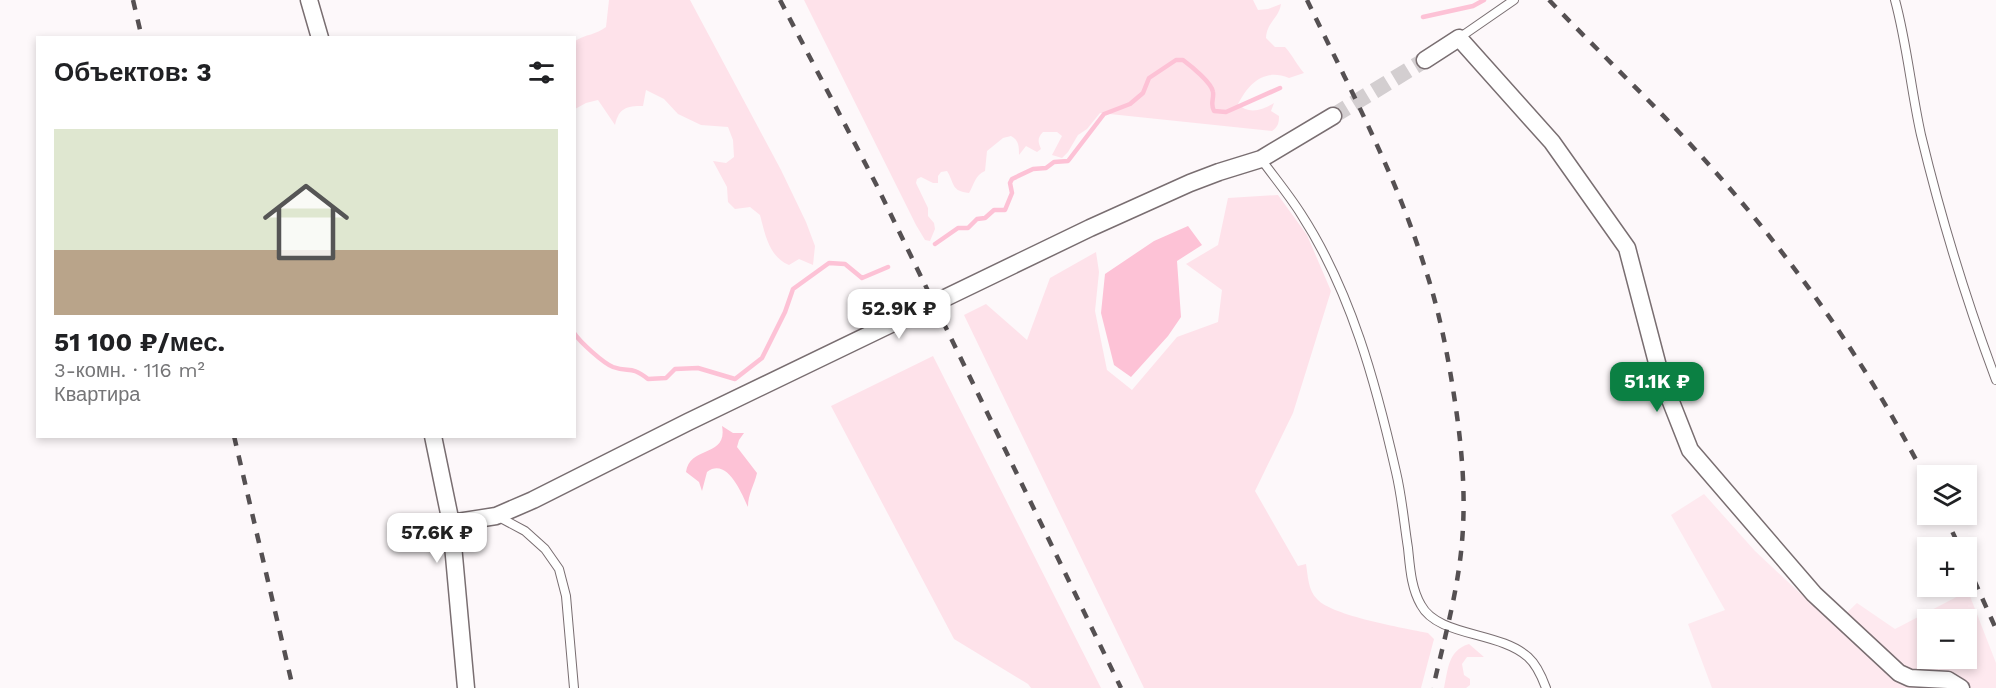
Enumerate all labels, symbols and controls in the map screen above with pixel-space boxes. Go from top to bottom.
icon: filters [525,56,558,89]
text: Объектов: 3 [54,57,212,87]
icon: home [252,168,360,276]
pin: 52.9K ₽ [844,289,954,340]
text: 52.9K ₽ [862,296,936,320]
text: 51 100 ₽/мес. [54,327,225,357]
text: 3-комн. · 116 m² [54,358,205,382]
pin: 51.1K ₽ [1602,362,1712,413]
text: 51.1K ₽ [1624,369,1690,393]
text: Квартира [54,382,140,406]
map controls [1917,465,1977,669]
button: layers [1917,465,1977,525]
pin: 57.6K ₽ [382,513,492,564]
text: 57.6K ₽ [401,520,473,544]
button: + [1917,537,1977,597]
button: − [1917,609,1977,669]

